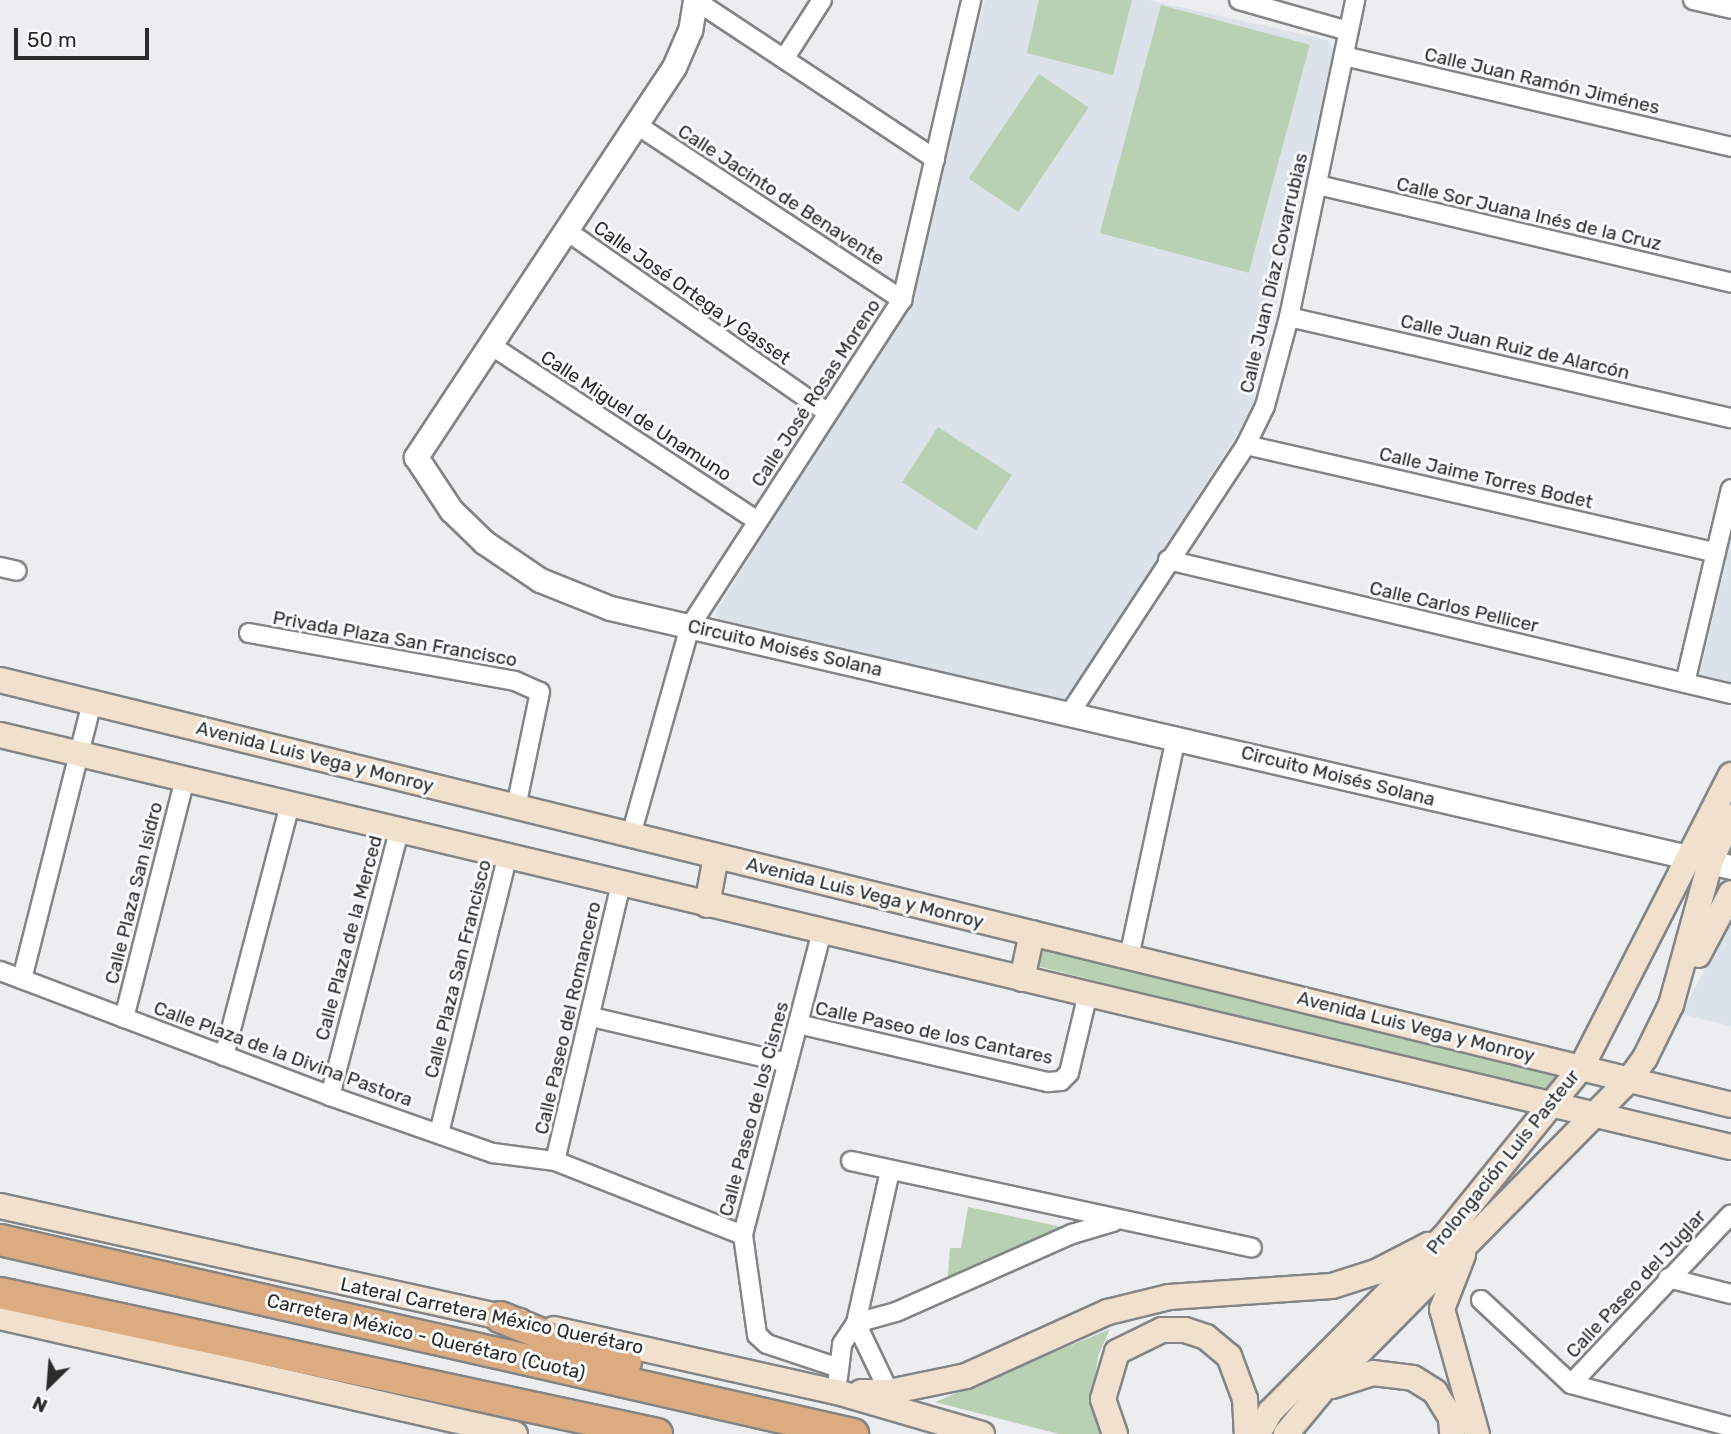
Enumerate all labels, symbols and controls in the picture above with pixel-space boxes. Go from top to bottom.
scale bar [18,14,152,58]
text: 50 m [27,27,77,52]
street label: Calle Juan Ramón Jiménes [1422,43,1662,119]
street label: Calle Jacinto de Benavente [673,120,889,270]
street label: Calle Juan Díaz Covarrubias [1235,151,1313,395]
street label: Calle Sor Juana Inés de la Cruz [1394,172,1664,256]
street label: Calle José Ortega y Gasset [589,216,795,370]
street label: Calle José Rosas Moreno [747,295,885,491]
street label: Calle Juan Ruiz de Alarcón [1398,309,1632,385]
street label: Calle Miguel de Unamuno [536,346,736,486]
street label: Calle Jaime Torres Bodet [1377,442,1595,514]
street label: Calle Carlos Pellicer [1367,576,1541,638]
street label: Privada Plaza San Francisco [271,606,519,672]
street label: Circuito Moisés Solana [686,615,884,681]
street label: Avenida Luis Vega y Monroy [193,716,437,798]
street label: Circuito Moisés Solana [1239,741,1437,811]
street label: Calle Plaza San Isidro [100,800,168,986]
street label: Calle Plaza de la Merced [311,833,387,1043]
street label: Avenida Luis Vega y Monroy [743,852,987,934]
street label: Calle Plaza San Francisco [420,857,496,1081]
street label: Calle Paseo del Romancero [530,899,606,1137]
street label: Avenida Luis Vega y Monroy [1294,986,1538,1068]
street label: Calle Plaza de la Divina Pastora [151,996,415,1112]
street label: Calle Paseo de los Cantares [813,997,1055,1069]
street label: Calle Paseo de los Cisnes [714,999,794,1219]
street label: Prolongación Luis Pasteur [1422,1065,1584,1259]
street label: Calle Paseo del Juglar [1561,1205,1711,1363]
street label: Lateral Carretera México Querétaro [338,1273,646,1359]
street label: Carretera México - Querétaro (Cuota) [265,1289,587,1385]
north arrow [14,1350,84,1420]
text: N [29,1391,51,1418]

